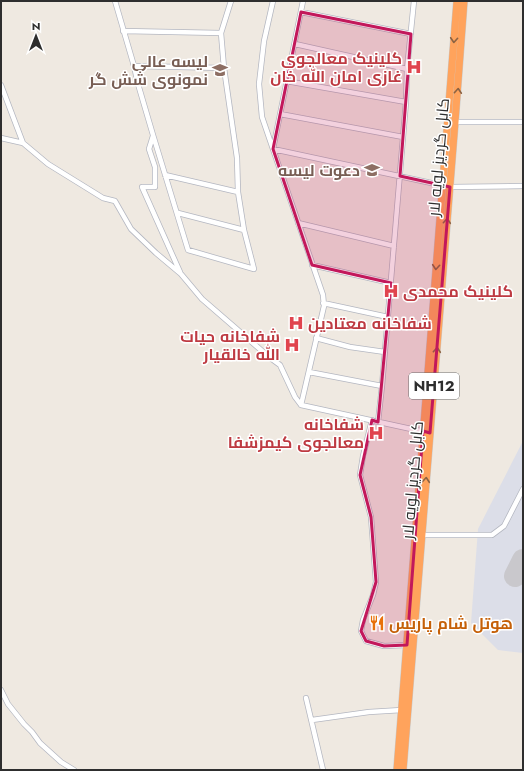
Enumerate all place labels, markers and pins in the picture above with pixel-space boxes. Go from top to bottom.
place label: کلینیک معالجوی غازی امان الله خان [270,47,402,88]
place label: لیسه عالی نمونوی شش گر [88,50,208,91]
hospital icon: کلینیک معالجوی غازی امان الله خان [405,58,423,76]
school or university icon: لیسه عالی نمونوی شش گر [211,61,229,79]
place label: دعوت لیسه [278,159,360,182]
school or university icon: دعوت لیسه [363,161,381,179]
place label: کلینیک محمدی [403,280,513,303]
hospital icon: کلینیک محمدی [382,282,400,300]
place label: شفاخانه معتادین [308,312,432,335]
hospital icon: شفاخانه معتادین [287,314,305,332]
place label: شفاخانه حیات الله خالقیار [180,325,280,366]
hospital icon: شفاخانه حیات الله خالقیار [283,336,301,354]
place label: شفاخانه معالجوی کیمزشفا [228,413,364,454]
hospital icon: شفاخانه معالجوی کیمزشفا [367,424,385,442]
place label: هوتل شام پاریس [389,612,513,635]
restaurant icon: هوتل شام پاریس [368,614,386,632]

